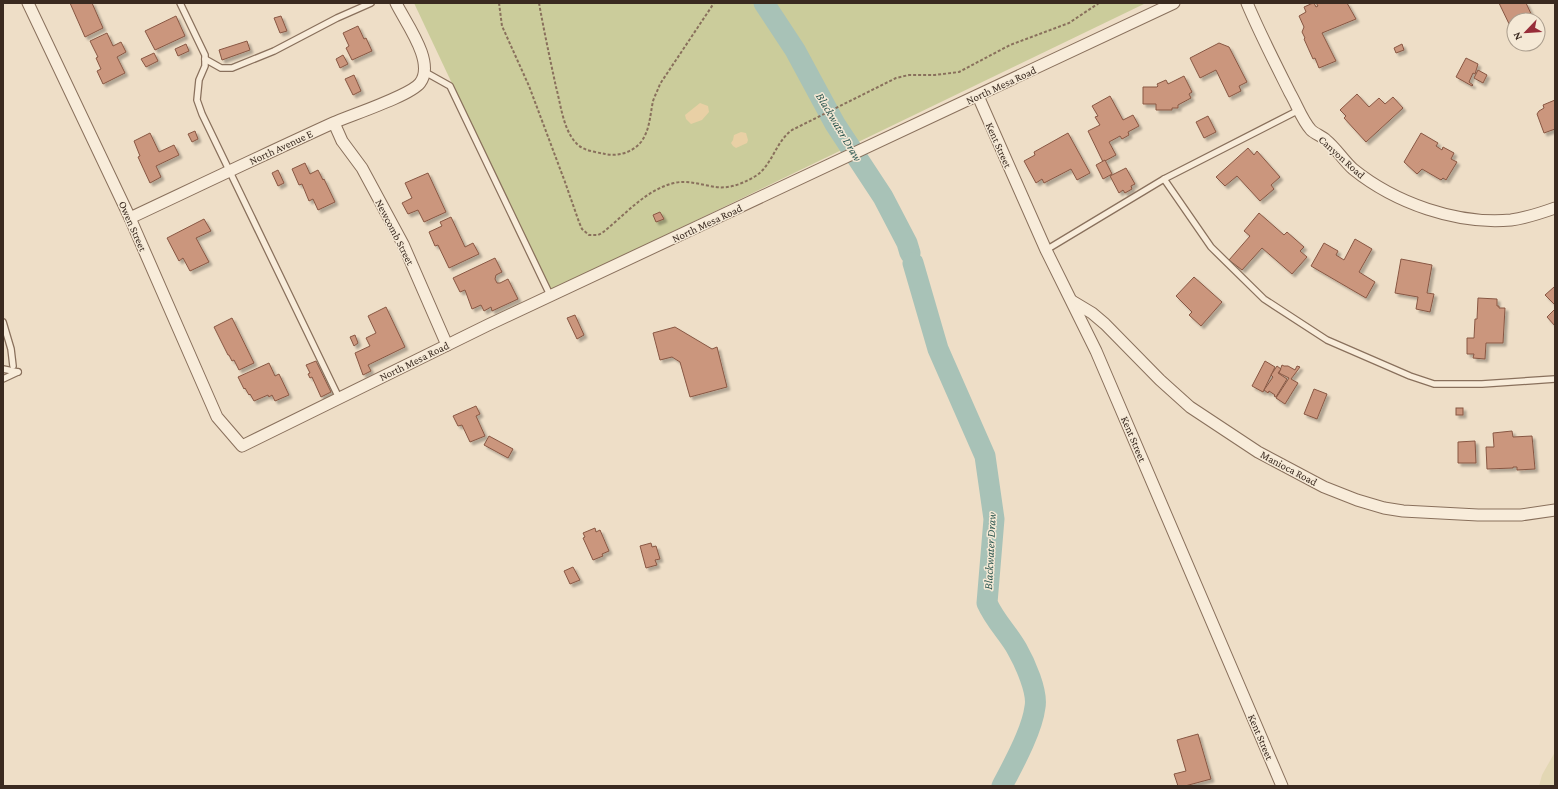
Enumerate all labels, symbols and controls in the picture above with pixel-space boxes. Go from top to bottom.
north arrow [1506,12,1546,52]
text: N [1510,30,1524,42]
street label: North Mesa Road [964,63,1038,106]
water label: Blackwater Draw [813,90,865,164]
street label: Kent Street [984,120,1014,170]
street label: North Avenue E [247,127,315,167]
street label: Canyon Road [1316,133,1368,182]
street label: Newcomb Street [373,197,417,267]
street label: Owen Street [117,199,150,253]
street label: North Mesa Road [670,201,744,244]
street label: North Mesa Road [377,339,451,383]
street label: Kent Street [1119,414,1149,464]
street label: Manioca Road [1259,448,1320,488]
water label: Blackwater Draw [981,512,999,590]
street label: Kent Street [1246,712,1276,762]

